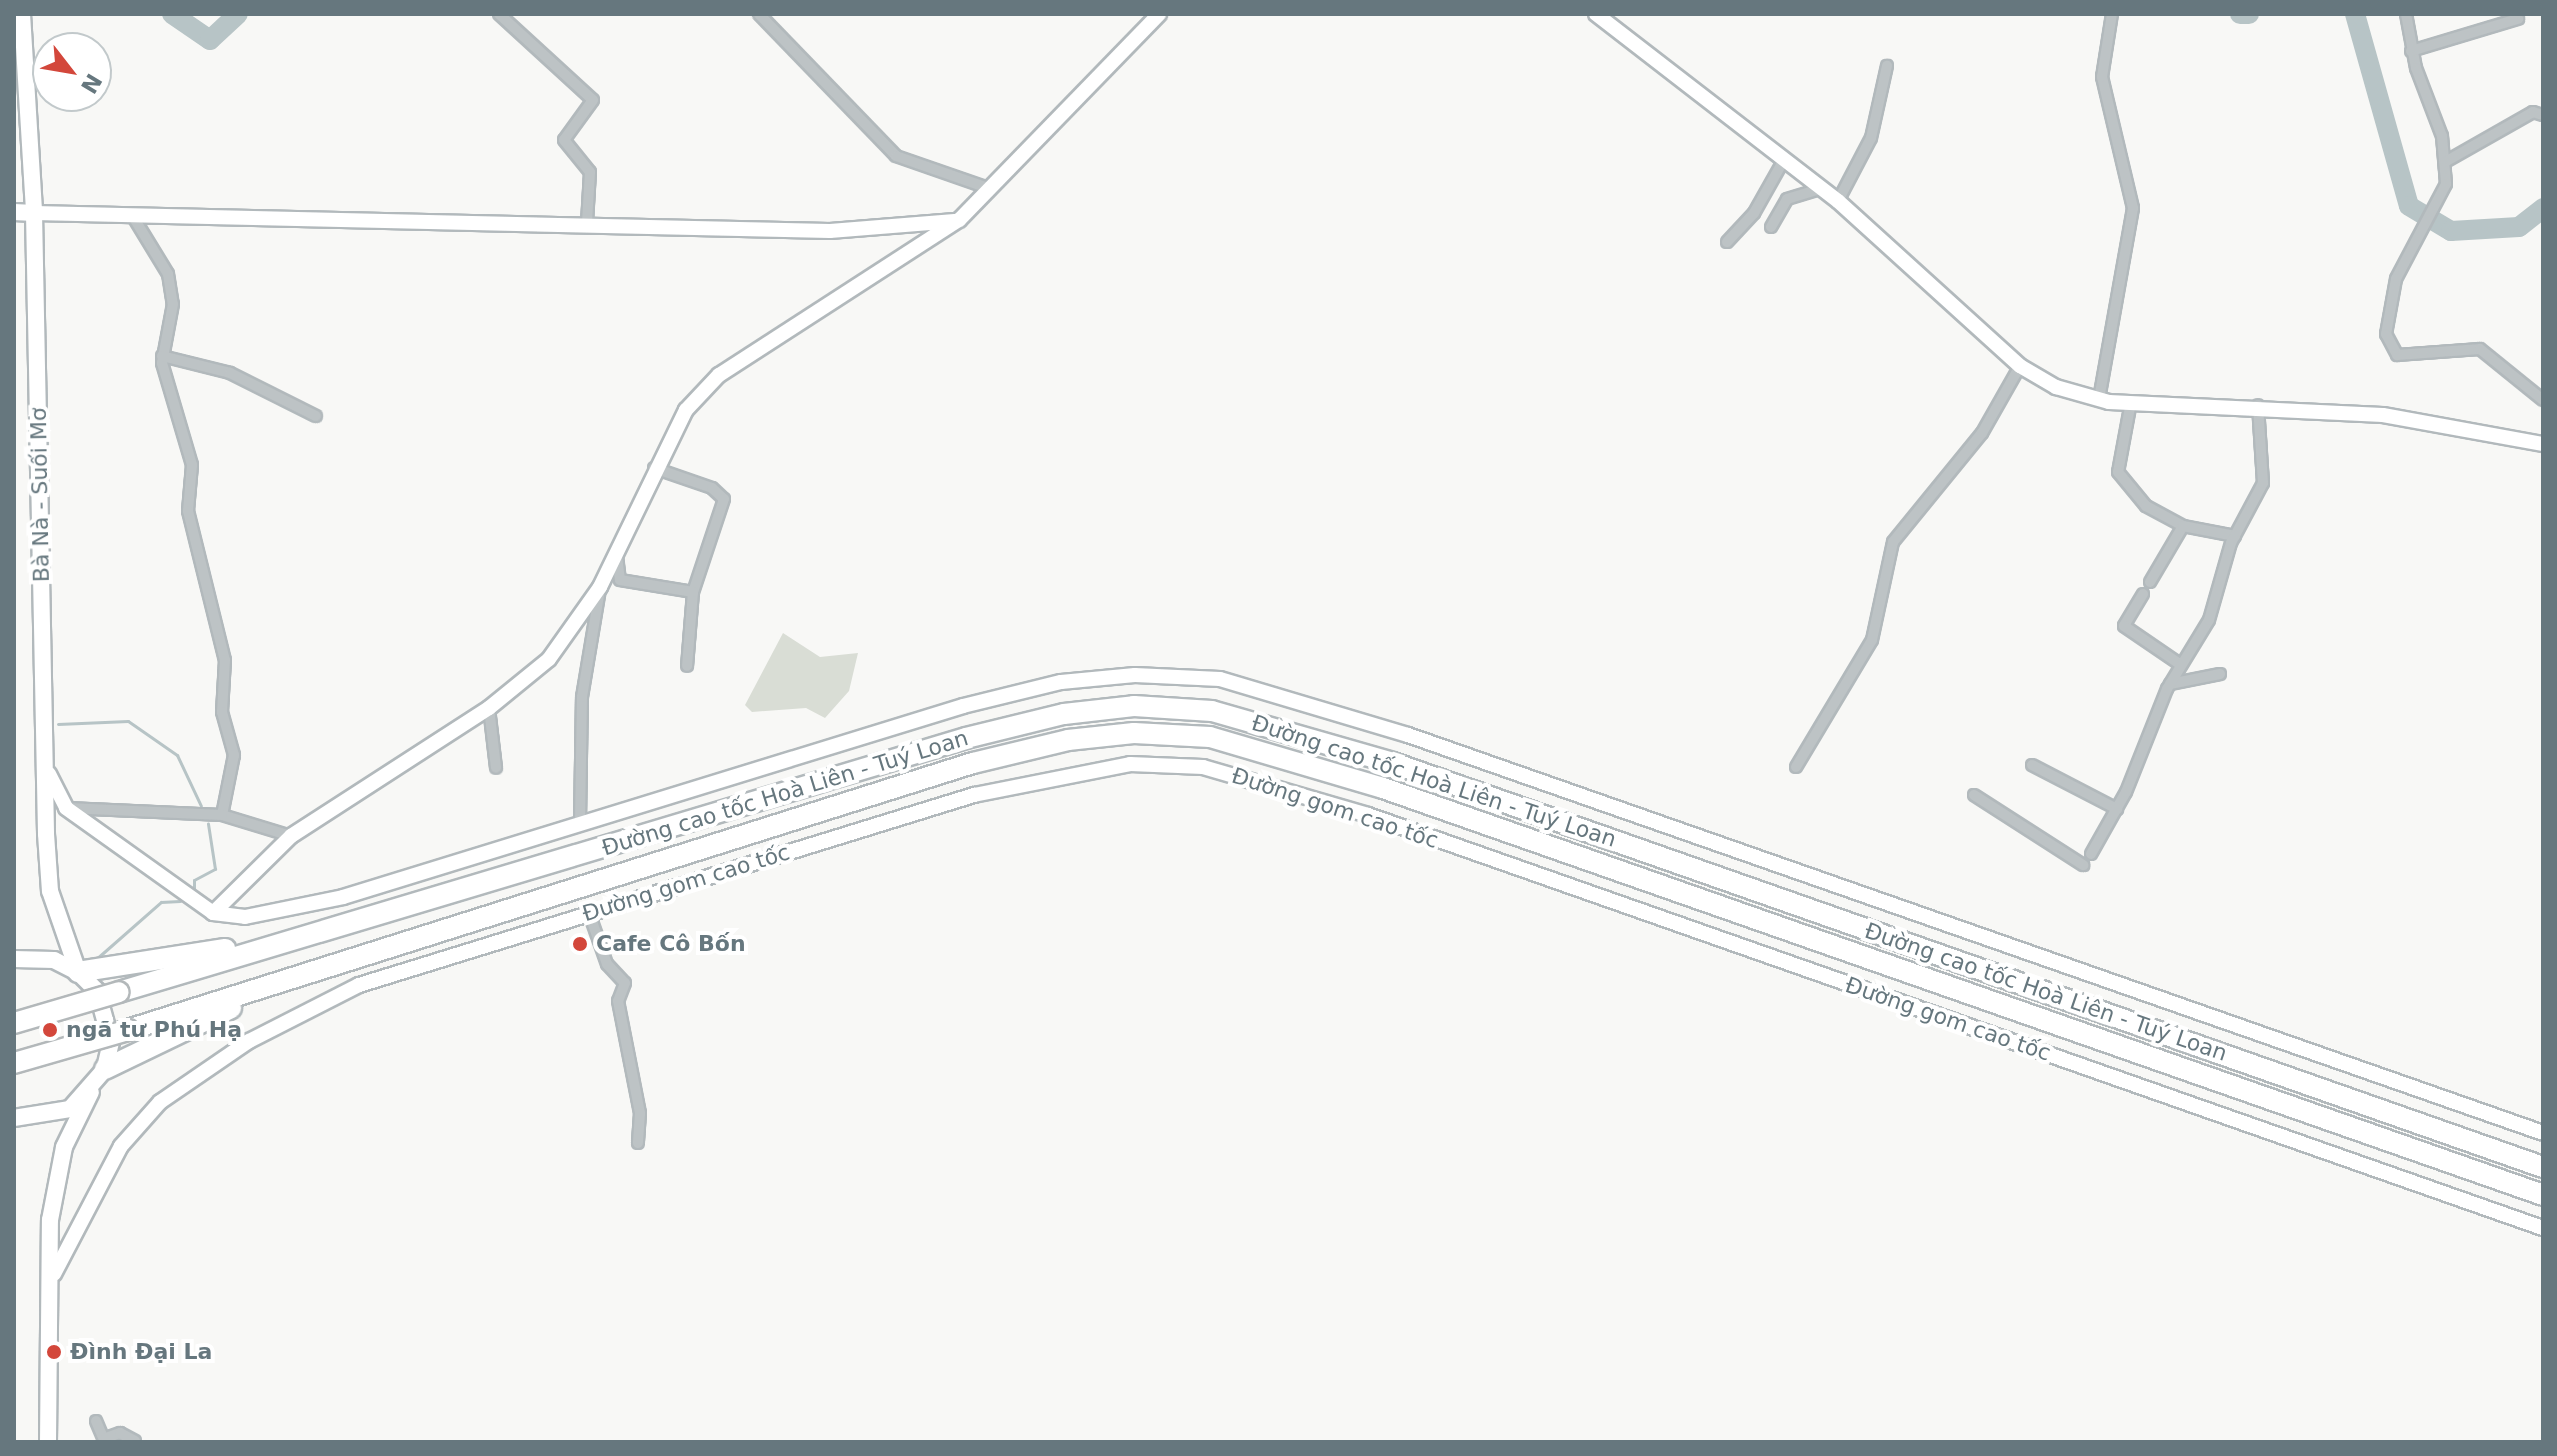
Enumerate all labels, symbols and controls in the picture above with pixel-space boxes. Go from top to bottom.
north arrow [32,32,112,112]
text: N [76,69,107,98]
street label: Bà Nà - Suối Mơ [25,408,55,582]
street label: Đường cao tốc Hoà Liên - Tuý Loan [1248,709,1620,853]
street label: Đường cao tốc Hoà Liên - Tuý Loan [599,725,971,861]
street label: Đường gom cao tốc [1228,762,1442,854]
street label: Đường gom cao tốc [579,839,793,927]
street label: Đường cao tốc Hoà Liên - Tuý Loan [1861,917,2231,1067]
place label: Cafe Cô Bốn [596,931,746,957]
marker: Cafe Cô Bốn [571,935,589,953]
street label: Đường gom cao tốc [1842,971,2054,1067]
place label: ngã tư Phú Hạ [66,1017,242,1043]
marker: ngã tư Phú Hạ [41,1021,59,1039]
place label: Đình Đại La [70,1339,212,1365]
marker: Đình Đại La [45,1343,63,1361]

